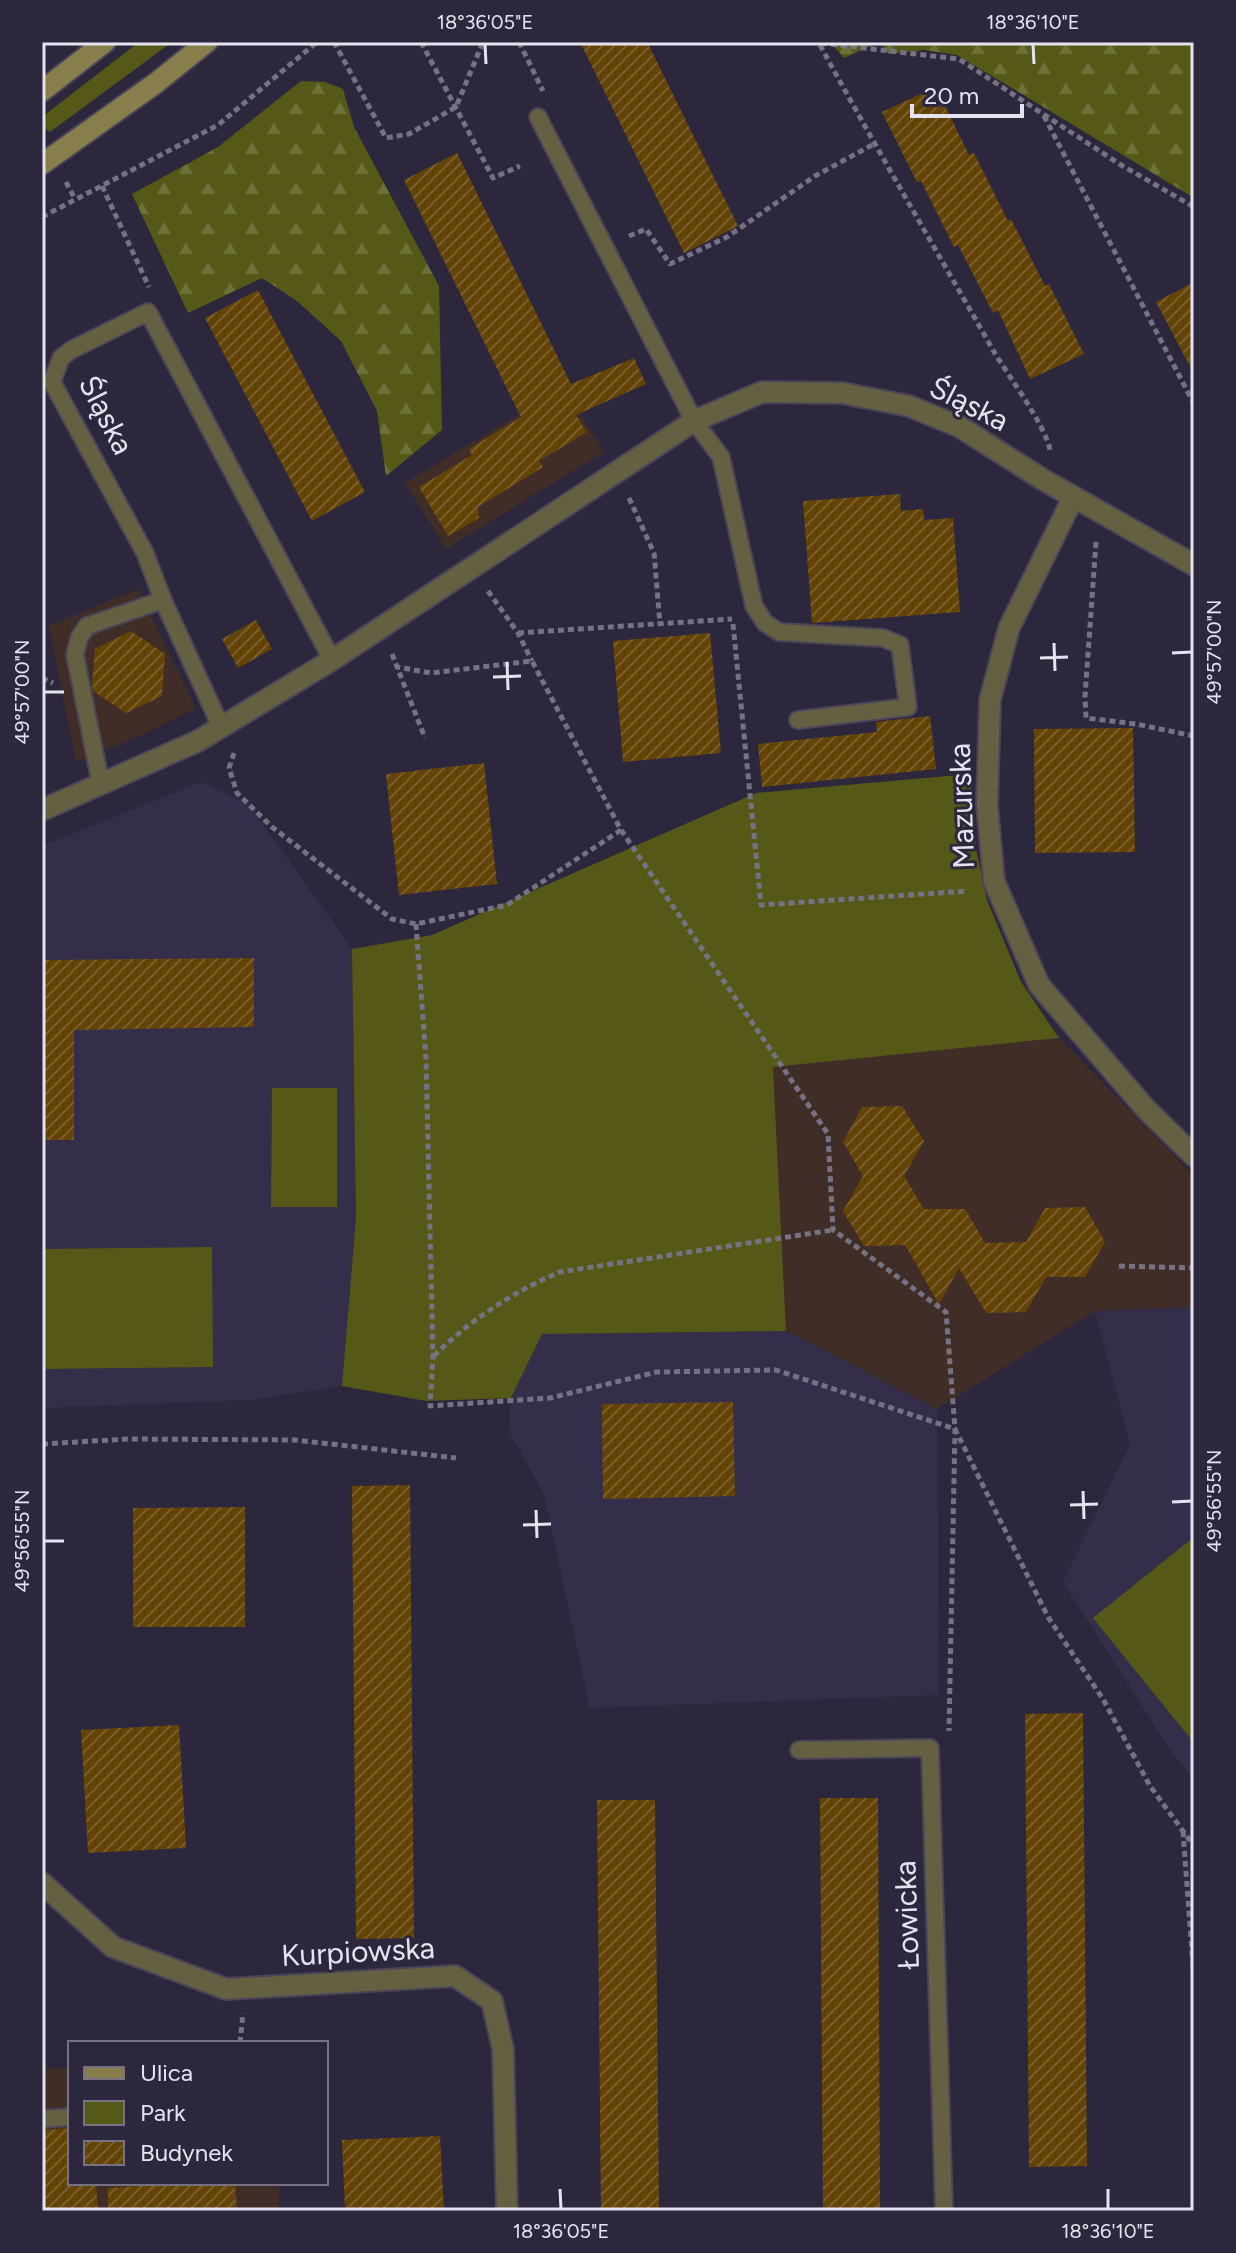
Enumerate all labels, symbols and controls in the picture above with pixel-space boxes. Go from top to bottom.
text: 18°36'05"E [437,10,533,34]
text: 18°36'10"E [986,10,1080,34]
scale bar [912,68,1022,118]
text: 20 m [924,81,979,110]
street label: Śląska [923,368,1015,439]
street label: Śląska [71,369,142,461]
text: 49°57'00"N [1202,600,1226,704]
text: 49°57'00"N [10,640,34,744]
street label: Mazurska [941,743,982,870]
text: 49°56'55"N [1202,1450,1226,1552]
text: 49°56'55"N [10,1490,34,1592]
street label: Łowicka [886,1860,927,1970]
street label: Kurpiowska [280,1929,436,1974]
legend [68,2041,328,2185]
text: Ulica [140,2058,193,2087]
text: Park [140,2098,186,2127]
text: Budynek [140,2138,233,2167]
text: 18°36'05"E [513,2219,609,2243]
text: 18°36'10"E [1061,2219,1155,2243]

